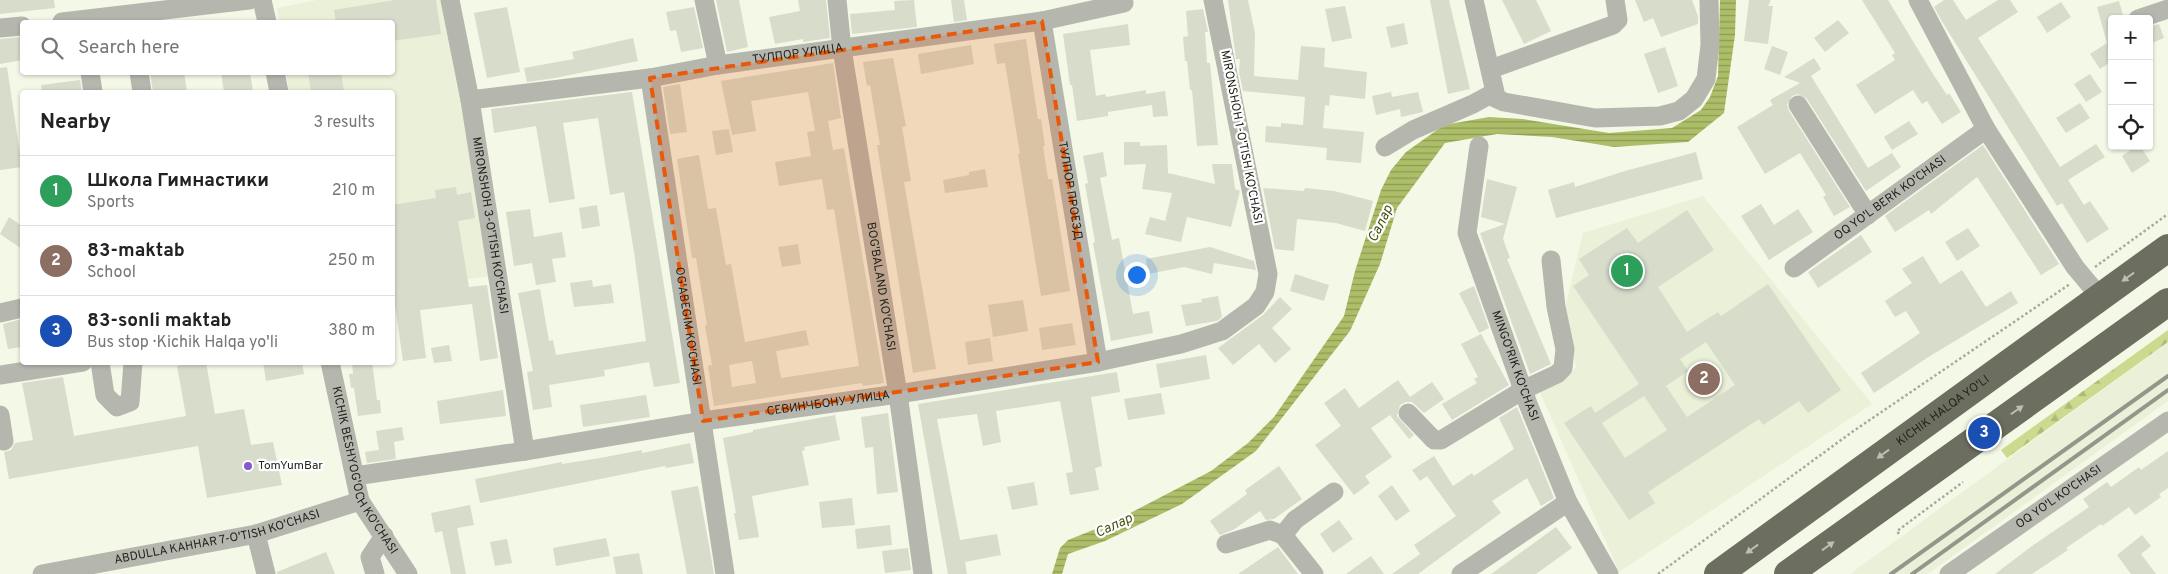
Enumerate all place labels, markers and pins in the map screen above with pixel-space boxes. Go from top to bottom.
pin: 1 [1611,252,1643,290]
pin: 2 [1688,360,1720,398]
pin: 3 [1968,414,2000,452]
place label: TomYumBar [258,458,323,474]
marker: TomYumBar [242,460,254,472]

